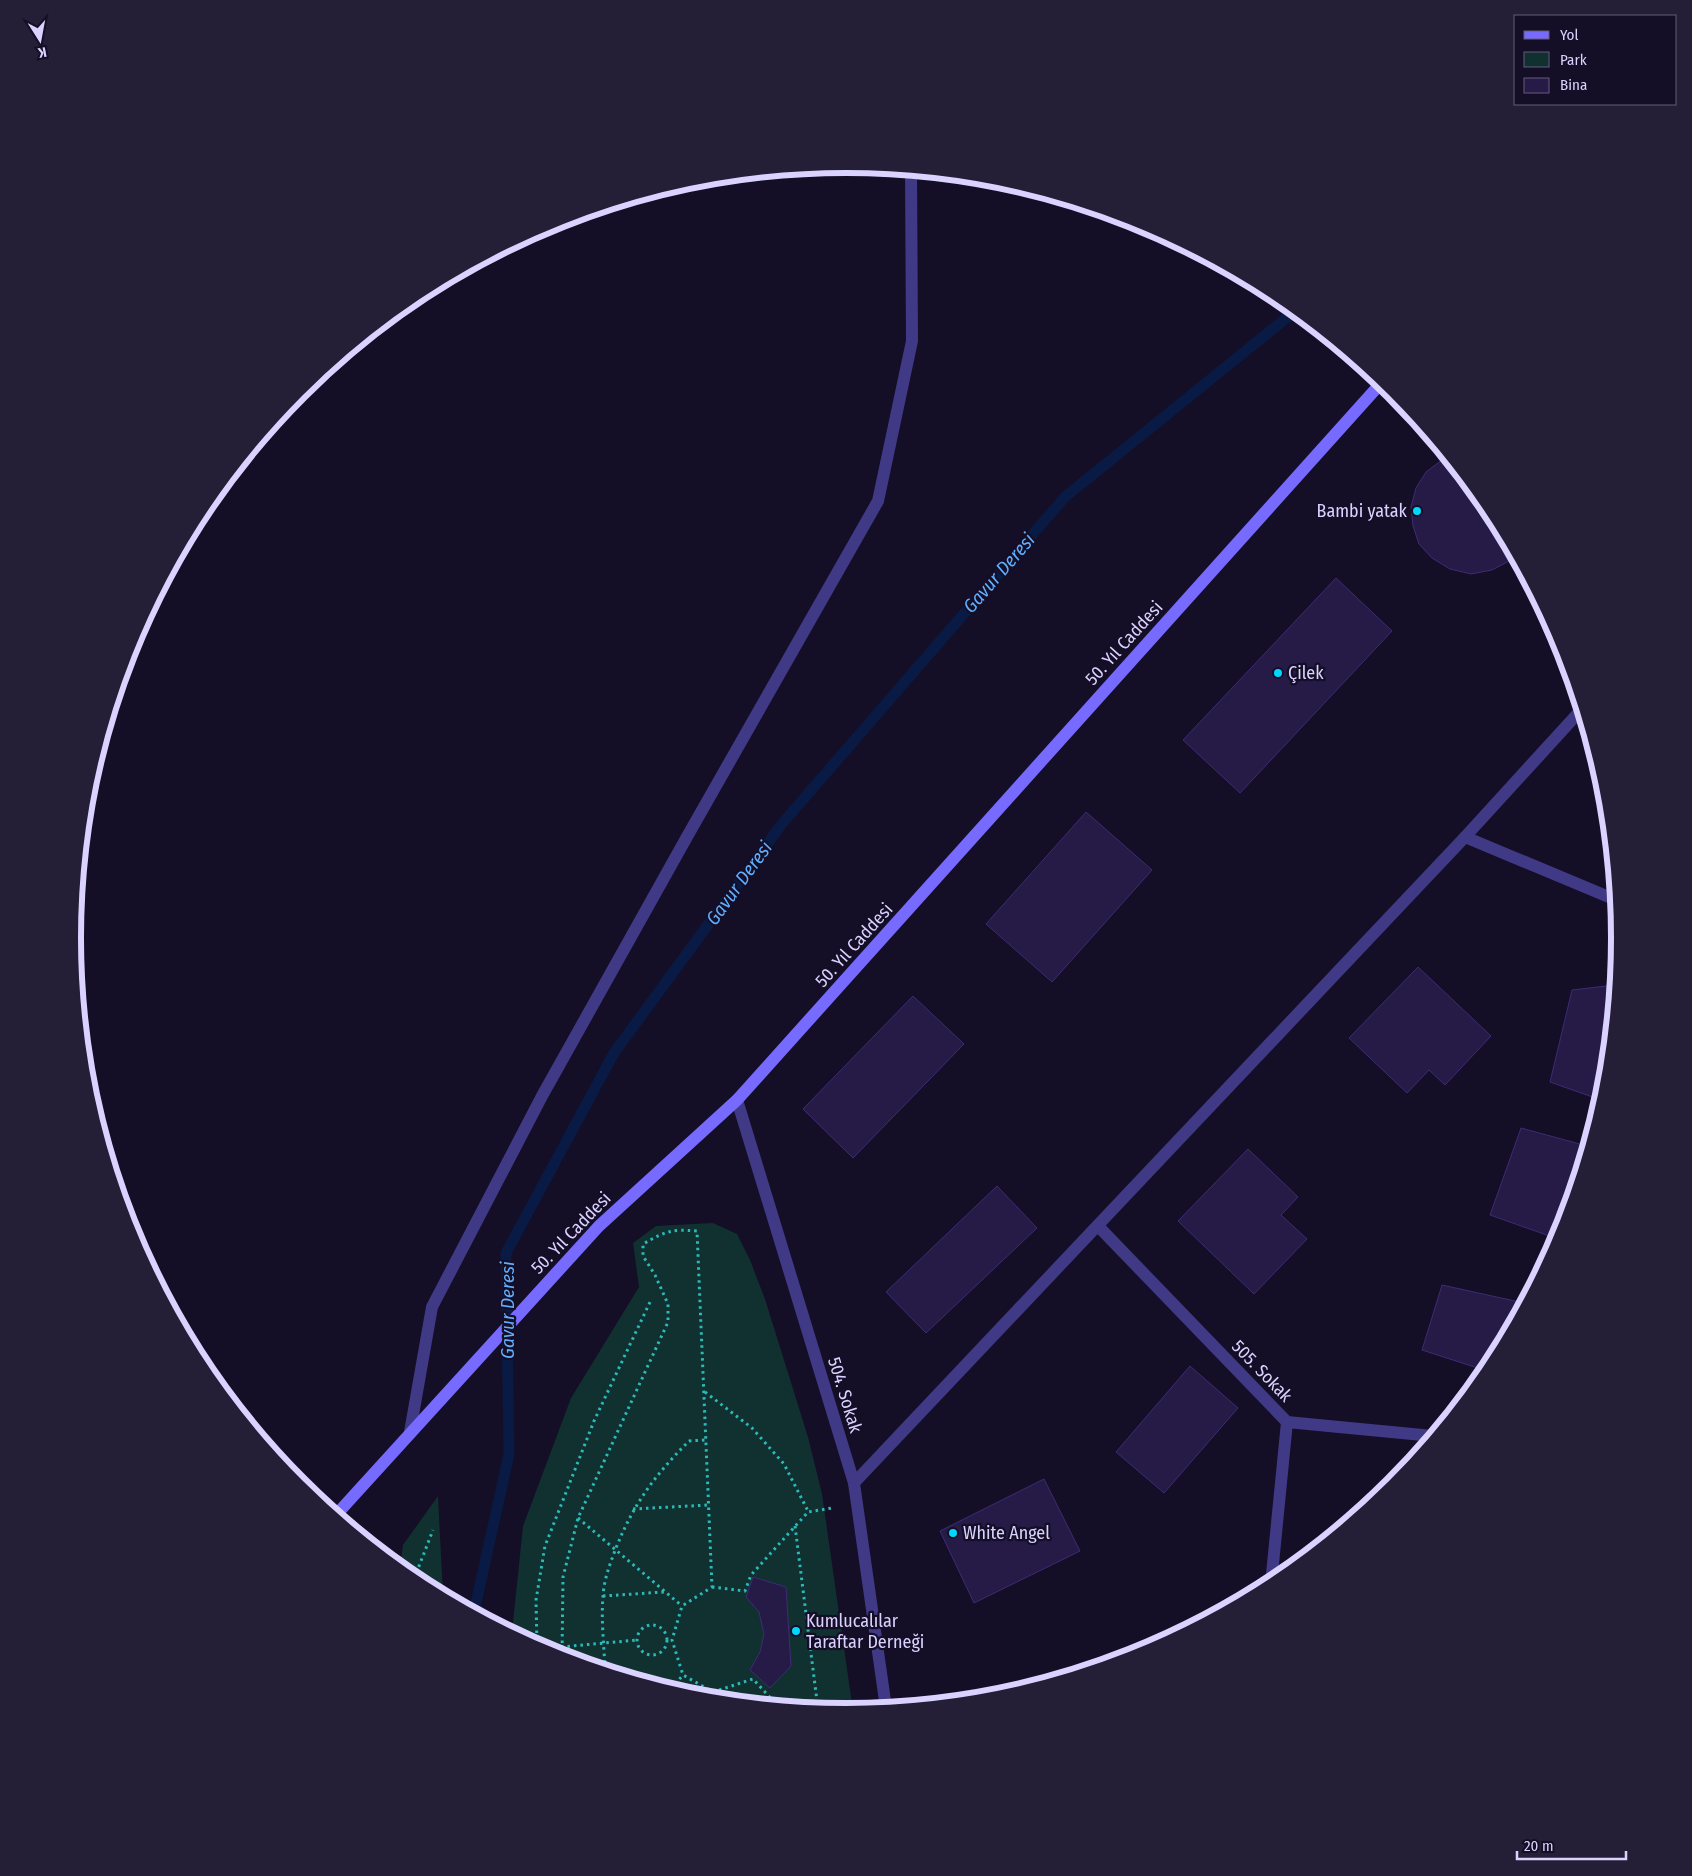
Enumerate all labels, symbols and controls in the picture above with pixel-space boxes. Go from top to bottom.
north arrow [15,15,65,65]
legend [1514,15,1677,105]
text: Yol [1560,26,1578,44]
text: K [36,43,48,62]
text: Park [1560,51,1587,69]
text: Bina [1560,76,1587,94]
place label: Bambi yatak [1317,500,1408,522]
marker: Bambi yatak [1411,505,1423,517]
water label: Gavur Deresi [958,528,1040,617]
street label: 50. Yıl Caddesi [1081,596,1167,690]
place label: Çilek [1288,662,1324,684]
marker: Çilek [1272,667,1284,679]
water label: Gavur Deresi [701,837,777,929]
street label: 50. Yıl Caddesi [811,898,897,992]
street label: 50. Yıl Caddesi [526,1187,616,1279]
water label: Gavur Deresi [496,1261,519,1359]
street label: 505. Sokak [1227,1335,1297,1407]
street label: 504. Sokak [823,1354,867,1436]
place label: White Angel [963,1522,1050,1544]
marker: White Angel [947,1527,959,1539]
place label: Kumlucalılar Taraftar Derneği [806,1610,924,1653]
marker: Kumlucalılar Taraftar Derneği [790,1625,802,1637]
scale bar [1517,1828,1626,1860]
text: 20 m [1524,1837,1554,1855]

